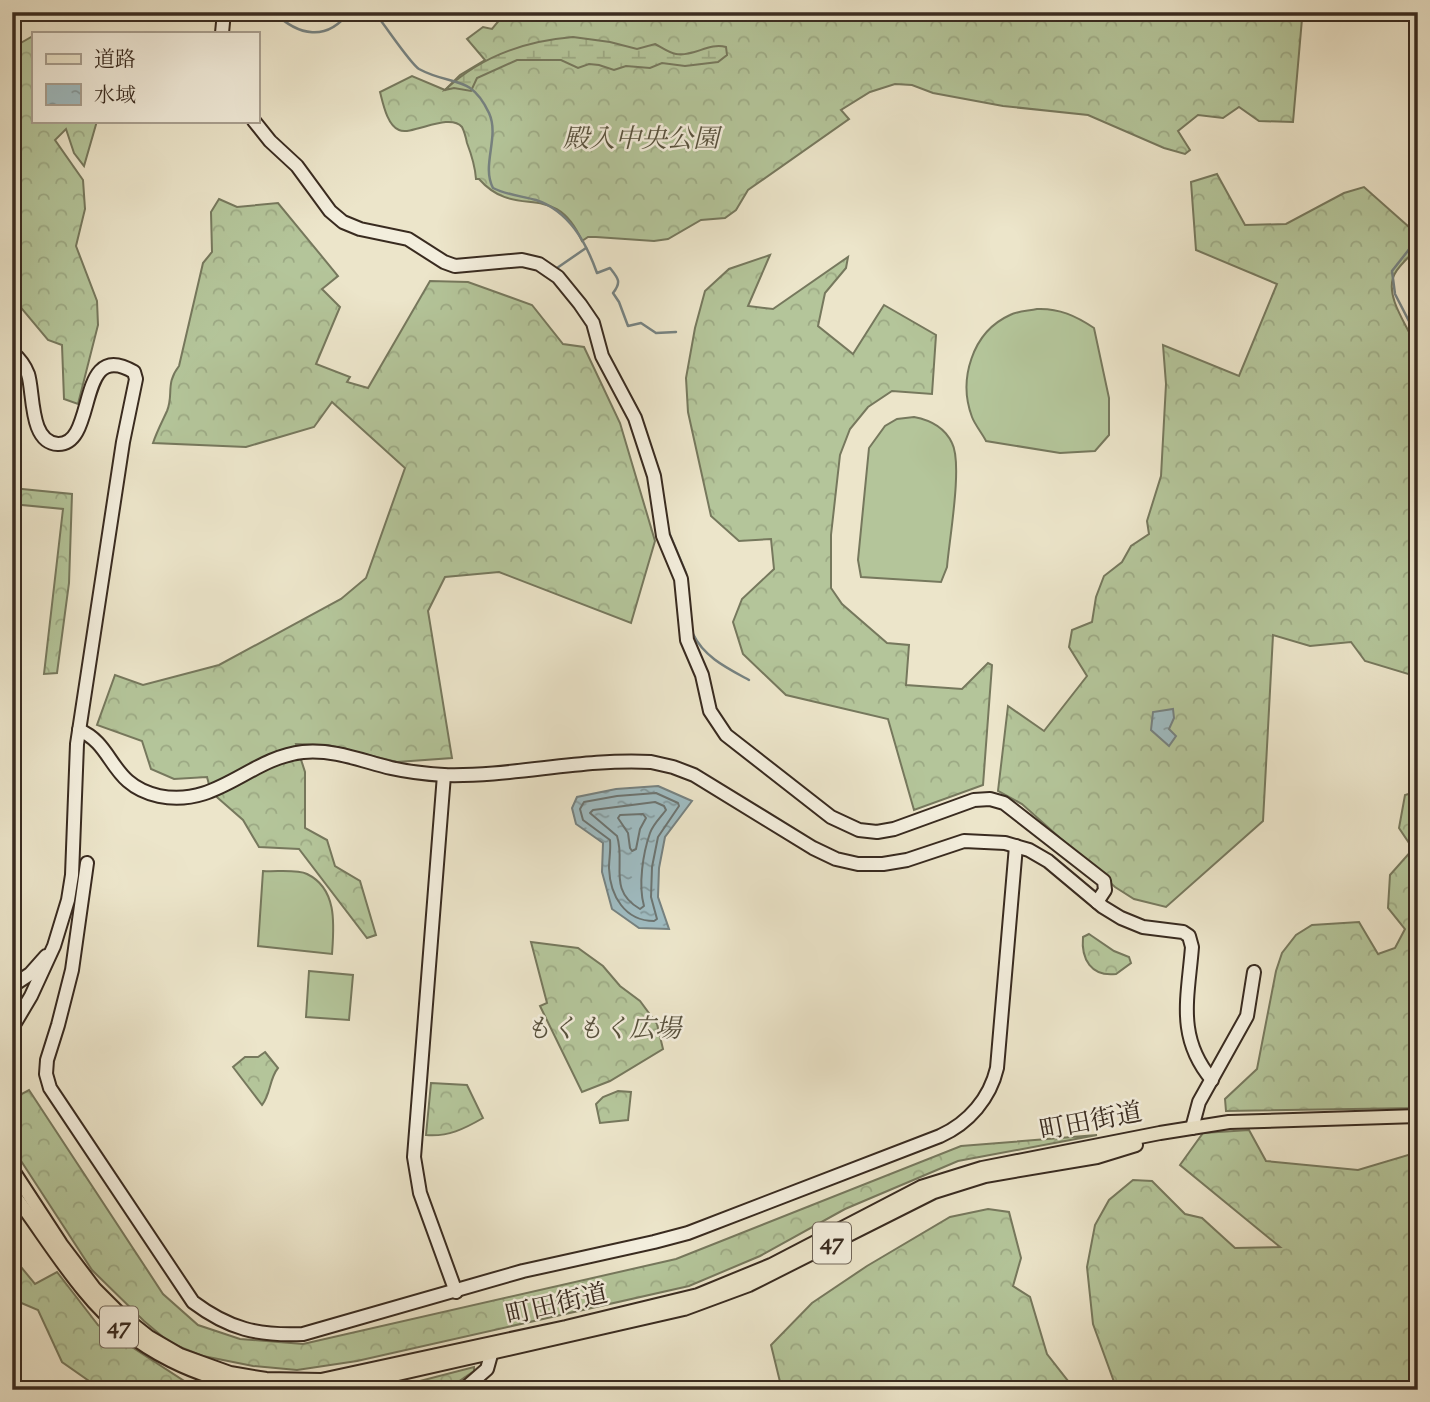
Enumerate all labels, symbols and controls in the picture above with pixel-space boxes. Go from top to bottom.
legend [32,32,259,122]
text: 道路 [94,46,136,76]
text: 水域 [94,82,136,112]
park label: 殿入中央公園 [563,122,723,159]
park label: もくもく広場 [525,1012,683,1049]
street label: 町田街道 [1036,1095,1146,1151]
road number: 47 [813,1223,851,1264]
street label: 町田街道 [502,1276,612,1336]
road number: 47 [100,1307,138,1348]

